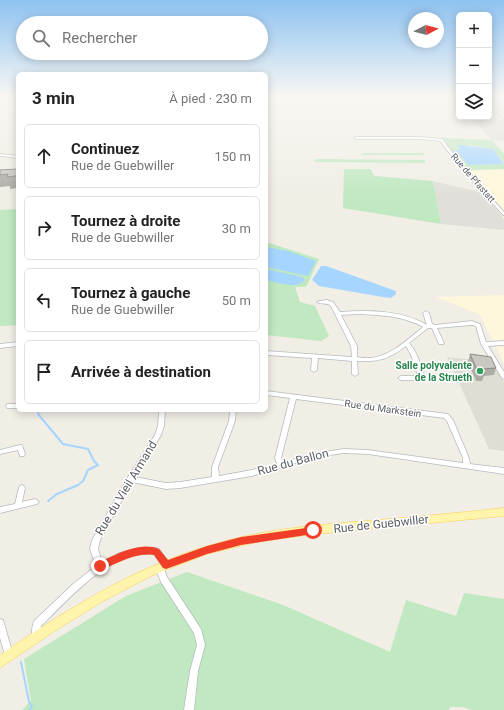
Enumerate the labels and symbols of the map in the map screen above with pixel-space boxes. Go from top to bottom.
north arrow [408,12,444,48]
street label: Rue de Pfastatt [449,151,497,205]
place label: Salle polyvalente de la Strueth [396,360,473,383]
marker: Salle polyvalente de la Strueth [475,366,485,376]
street label: Rue du Markstein [344,398,422,419]
street label: Rue du Vieil Armand [92,438,160,538]
street label: Rue du Ballon [256,446,330,478]
street label: Rue de Guebwiller [333,512,429,536]
route start [304,521,322,539]
route end [91,557,109,575]

